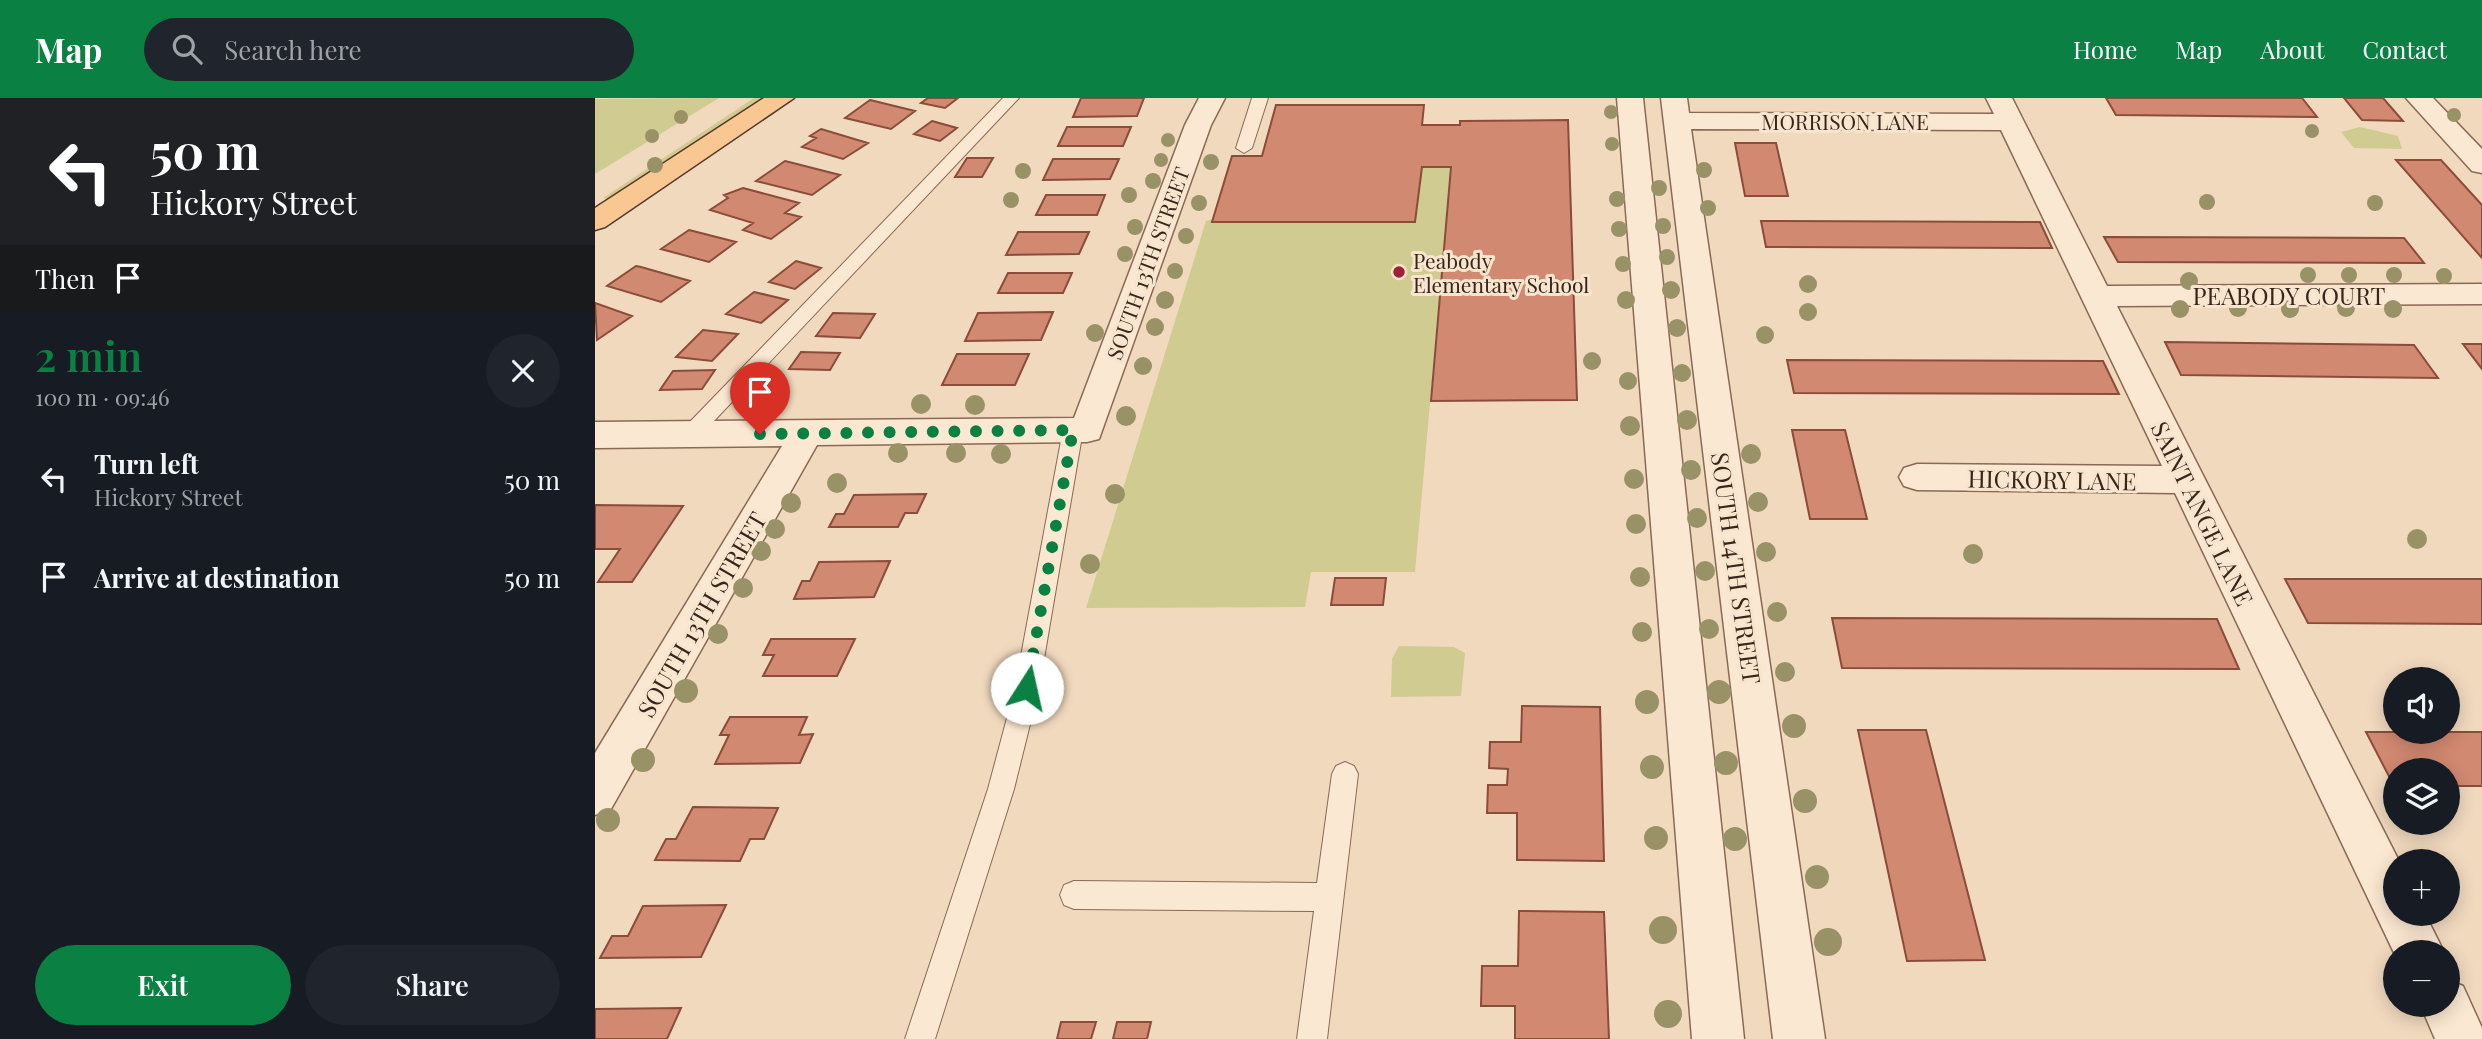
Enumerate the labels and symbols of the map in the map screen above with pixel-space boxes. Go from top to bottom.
street label: MORRISON LANE [1761,107,1929,135]
street label: SOUTH 13TH STREET [1099,163,1195,363]
place label: Peabody Elementary School [1413,246,1589,298]
marker: Peabody Elementary School [1391,264,1407,280]
street label: PEABODY COURT [2193,279,2386,311]
pin [730,362,790,434]
street label: SAINT ANGE LANE [2145,416,2261,610]
street label: SOUTH 14TH STREET [1705,450,1769,686]
street label: HICKORY LANE [1967,462,2137,496]
street label: SOUTH 13TH STREET [629,506,773,722]
position arrow [990,651,1064,725]

